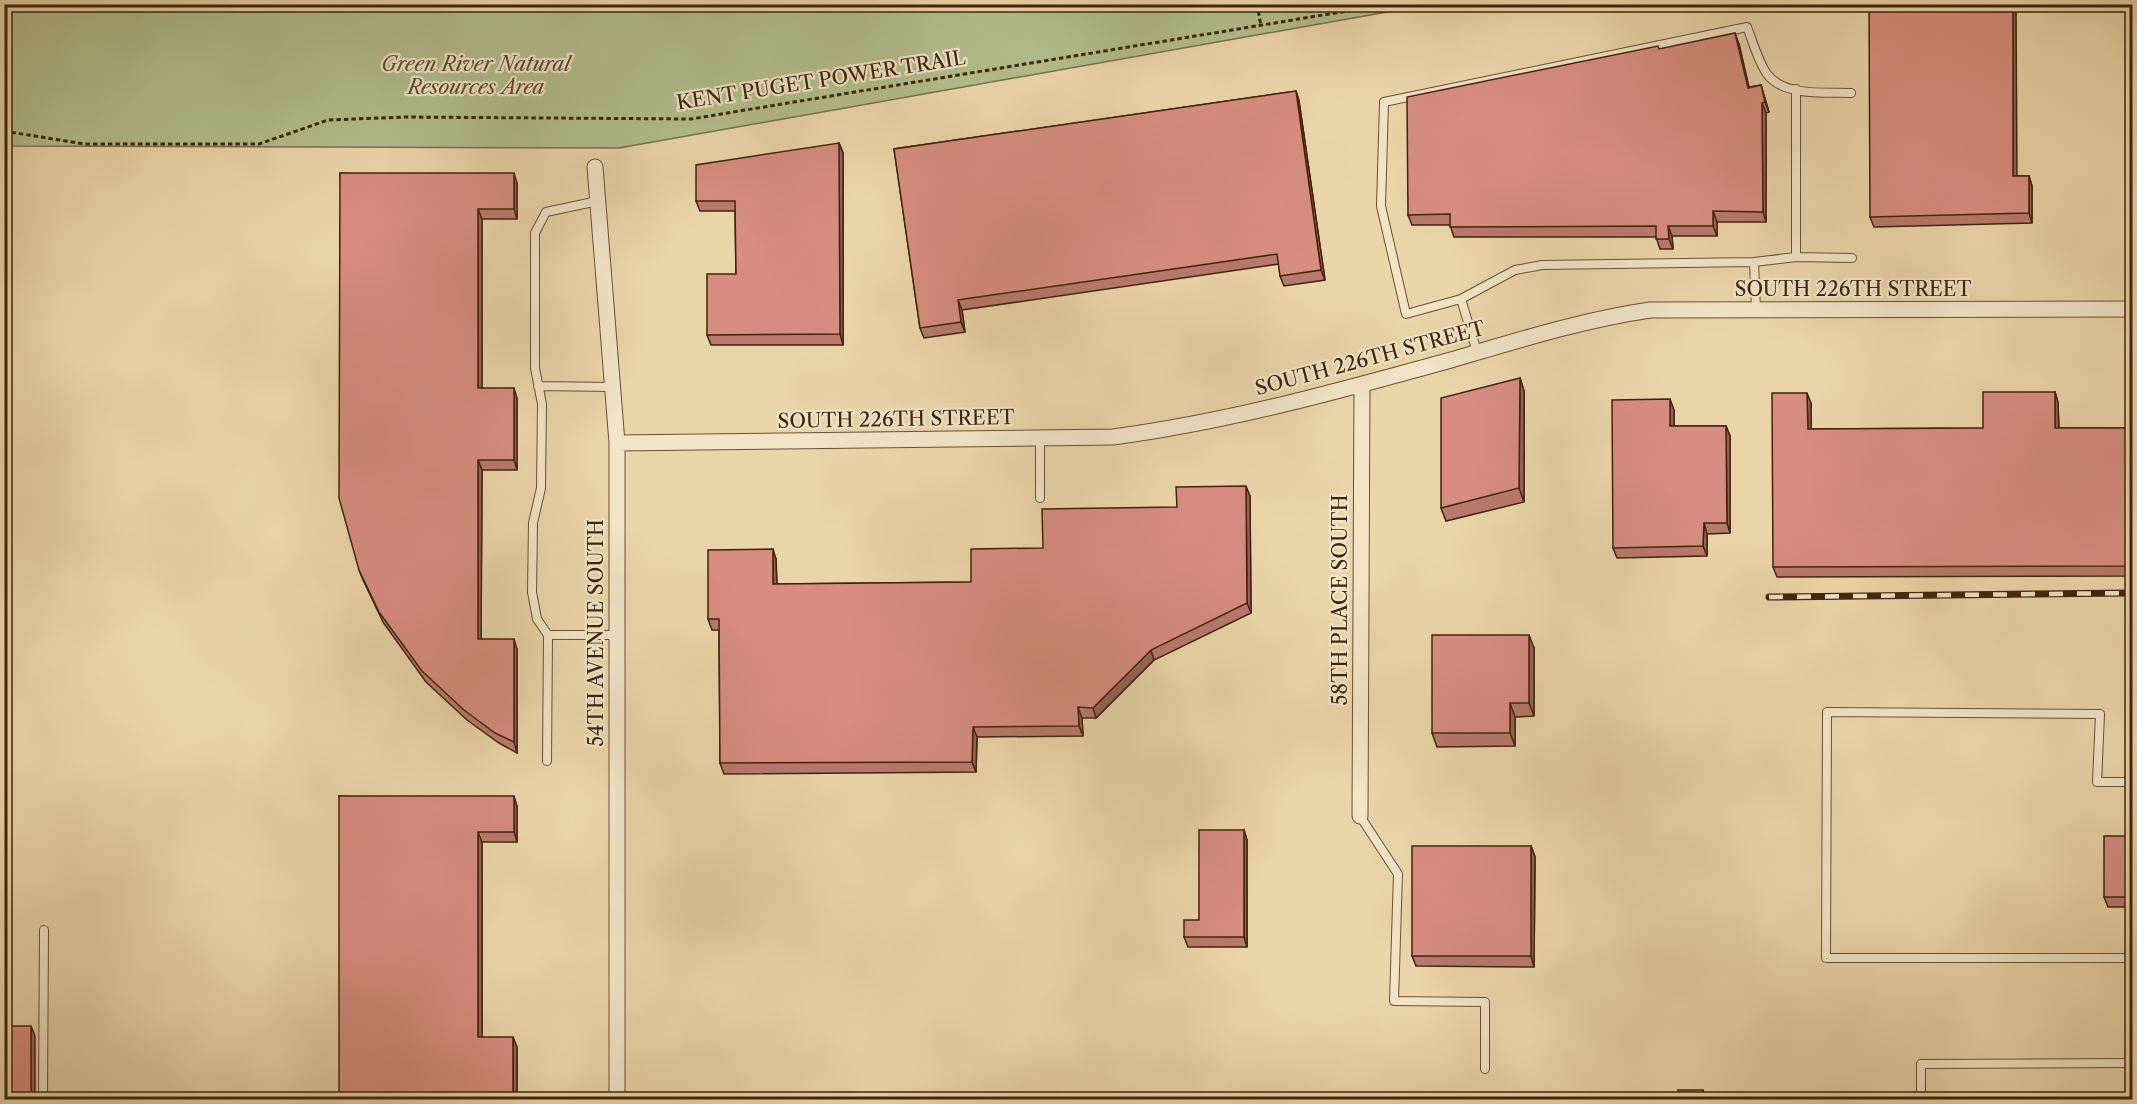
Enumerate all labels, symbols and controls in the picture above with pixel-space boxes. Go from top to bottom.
street label: KENT PUGET POWER TRAIL [675,45,967,115]
park label: Green River Natural Resources Area [381,52,573,99]
street label: SOUTH 226TH STREET [1734,277,1972,301]
street label: SOUTH 226TH STREET [1252,316,1488,400]
street label: SOUTH 226TH STREET [777,405,1015,433]
street label: 58TH PLACE SOUTH [1328,494,1352,706]
street label: 54TH AVENUE SOUTH [584,519,608,747]

